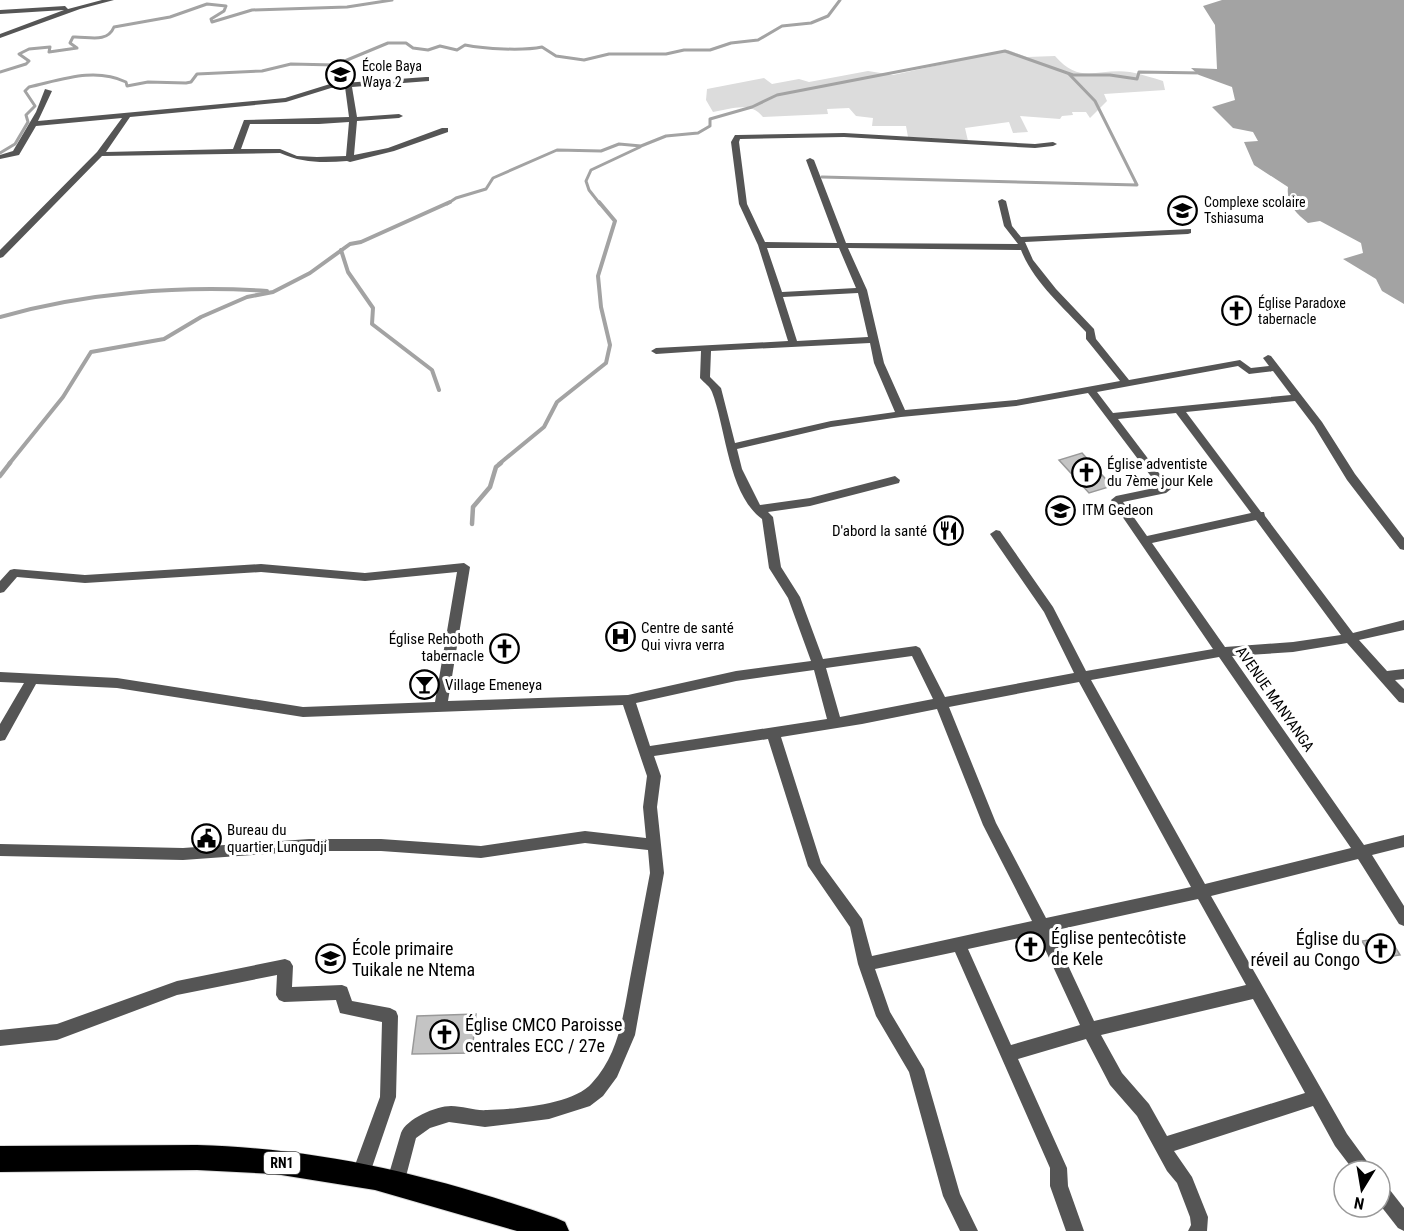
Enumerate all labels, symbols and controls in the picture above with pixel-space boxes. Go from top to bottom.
place label: École Baya Waya 2 [362,57,422,90]
school or university icon: École Baya Waya 2 [325,58,357,90]
school or university icon: Complexe scolaire Tshiasuma [1167,194,1199,226]
place label: Complexe scolaire Tshiasuma [1204,194,1306,226]
place label: Église Paradoxe tabernacle [1258,294,1346,327]
church icon: Église Paradoxe tabernacle [1221,295,1253,327]
place label: Église adventiste du 7ème jour Kele [1107,455,1213,490]
church icon: Église adventiste du 7ème jour Kele [1070,457,1102,489]
school or university icon: ITM Gedeon [1045,494,1077,526]
place label: ITM Gedeon [1082,501,1153,519]
restaurant icon: D'abord la santé [932,515,964,547]
place label: D'abord la santé [832,522,927,540]
place label: Centre de santé Qui vivra verra [641,619,734,654]
hospital icon: Centre de santé Qui vivra verra [604,621,636,653]
place label: Église Rehoboth tabernacle [389,630,484,665]
church icon: Église Rehoboth tabernacle [489,632,521,664]
street label: AVENUE MANYANGA [1232,643,1318,755]
bar icon: Village Emeneya [408,669,440,701]
place label: Village Emeneya [445,676,542,694]
place label: Bureau du quartier Lungudji [227,821,327,856]
public building icon: Bureau du quartier Lungudji [190,823,222,855]
place label: Église pentecôtiste de Kele [1051,927,1186,969]
place label: Église du réveil au Congo [1251,928,1360,970]
church icon: Église pentecôtiste de Kele [1014,931,1046,963]
church icon: Église du réveil au Congo [1365,932,1397,964]
place label: École primaire Tuikale ne Ntema [352,938,475,980]
school or university icon: École primaire Tuikale ne Ntema [315,942,347,974]
place label: Église CMCO Paroisse centrales ECC / 27e [465,1014,622,1056]
church icon: Église CMCO Paroisse centrales ECC / 27e [428,1018,460,1050]
road number: RN1 [264,1152,300,1174]
north arrow [1332,1159,1392,1219]
text: N [1353,1193,1366,1213]

